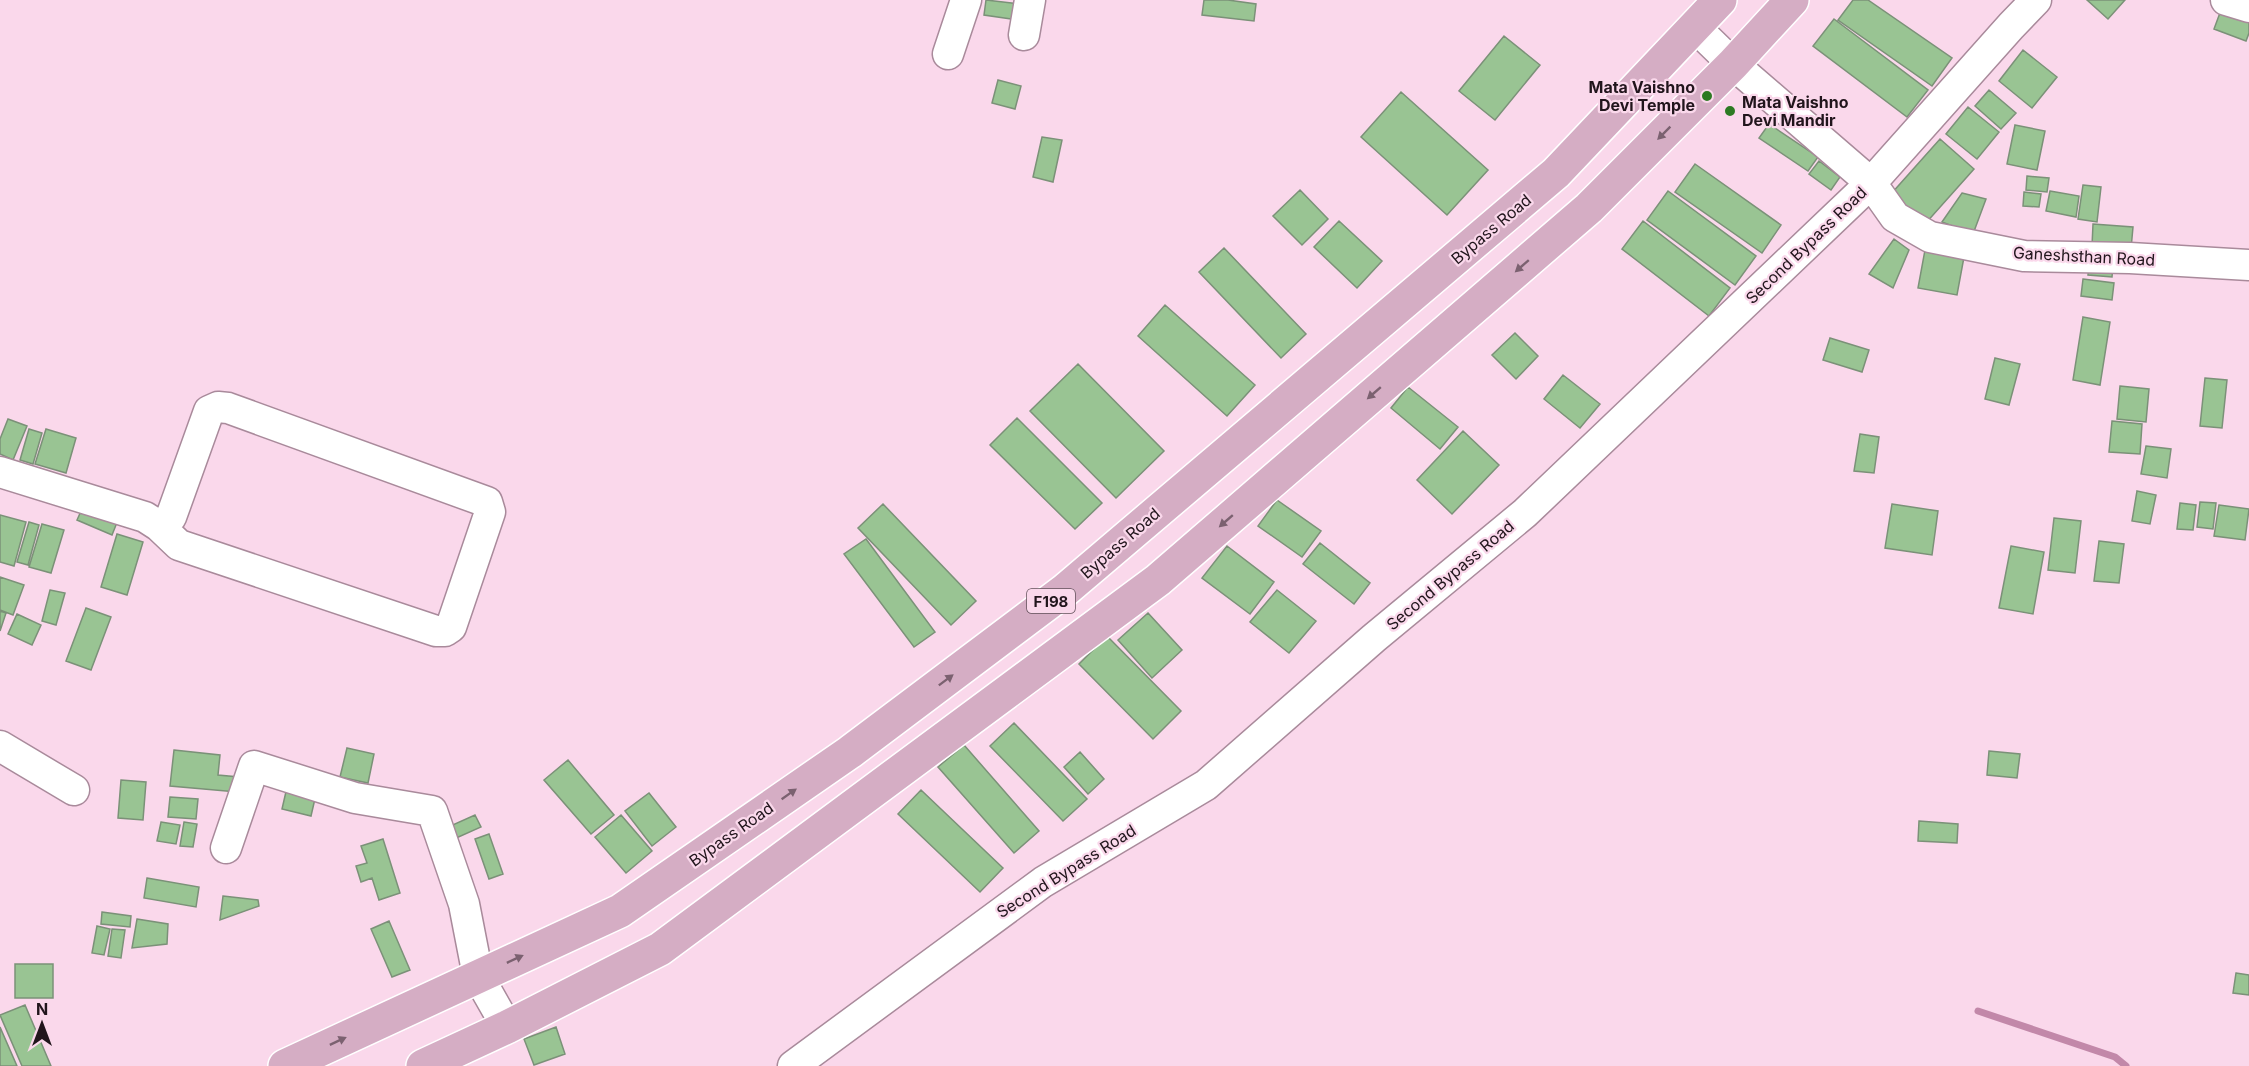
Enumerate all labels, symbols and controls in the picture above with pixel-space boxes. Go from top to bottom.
place label: Mata Vaishno Devi Temple [1588,77,1695,115]
marker: Mata Vaishno Devi Temple [1700,89,1714,103]
place label: Mata Vaishno Devi Mandir [1742,92,1849,130]
marker: Mata Vaishno Devi Mandir [1723,104,1737,118]
one-way arrow [1657,125,1671,139]
street label: Second Bypass Road [1741,182,1871,308]
street label: Bypass Road [1447,190,1535,268]
street label: Ganeshsthan Road [2012,242,2156,270]
one-way arrow [1514,259,1529,273]
one-way arrow [1366,387,1382,400]
street label: Bypass Road [1076,503,1164,583]
one-way arrow [1219,514,1234,527]
street label: Second Bypass Road [1382,516,1518,634]
road number: F198 [1027,589,1075,613]
one-way arrow [939,674,954,686]
one-way arrow [780,788,796,800]
street label: Bypass Road [685,798,777,870]
street label: Second Bypass Road [993,820,1139,922]
one-way arrow [506,955,523,964]
north arrow [12,994,72,1054]
text: N [36,999,48,1019]
one-way arrow [329,1037,346,1046]

